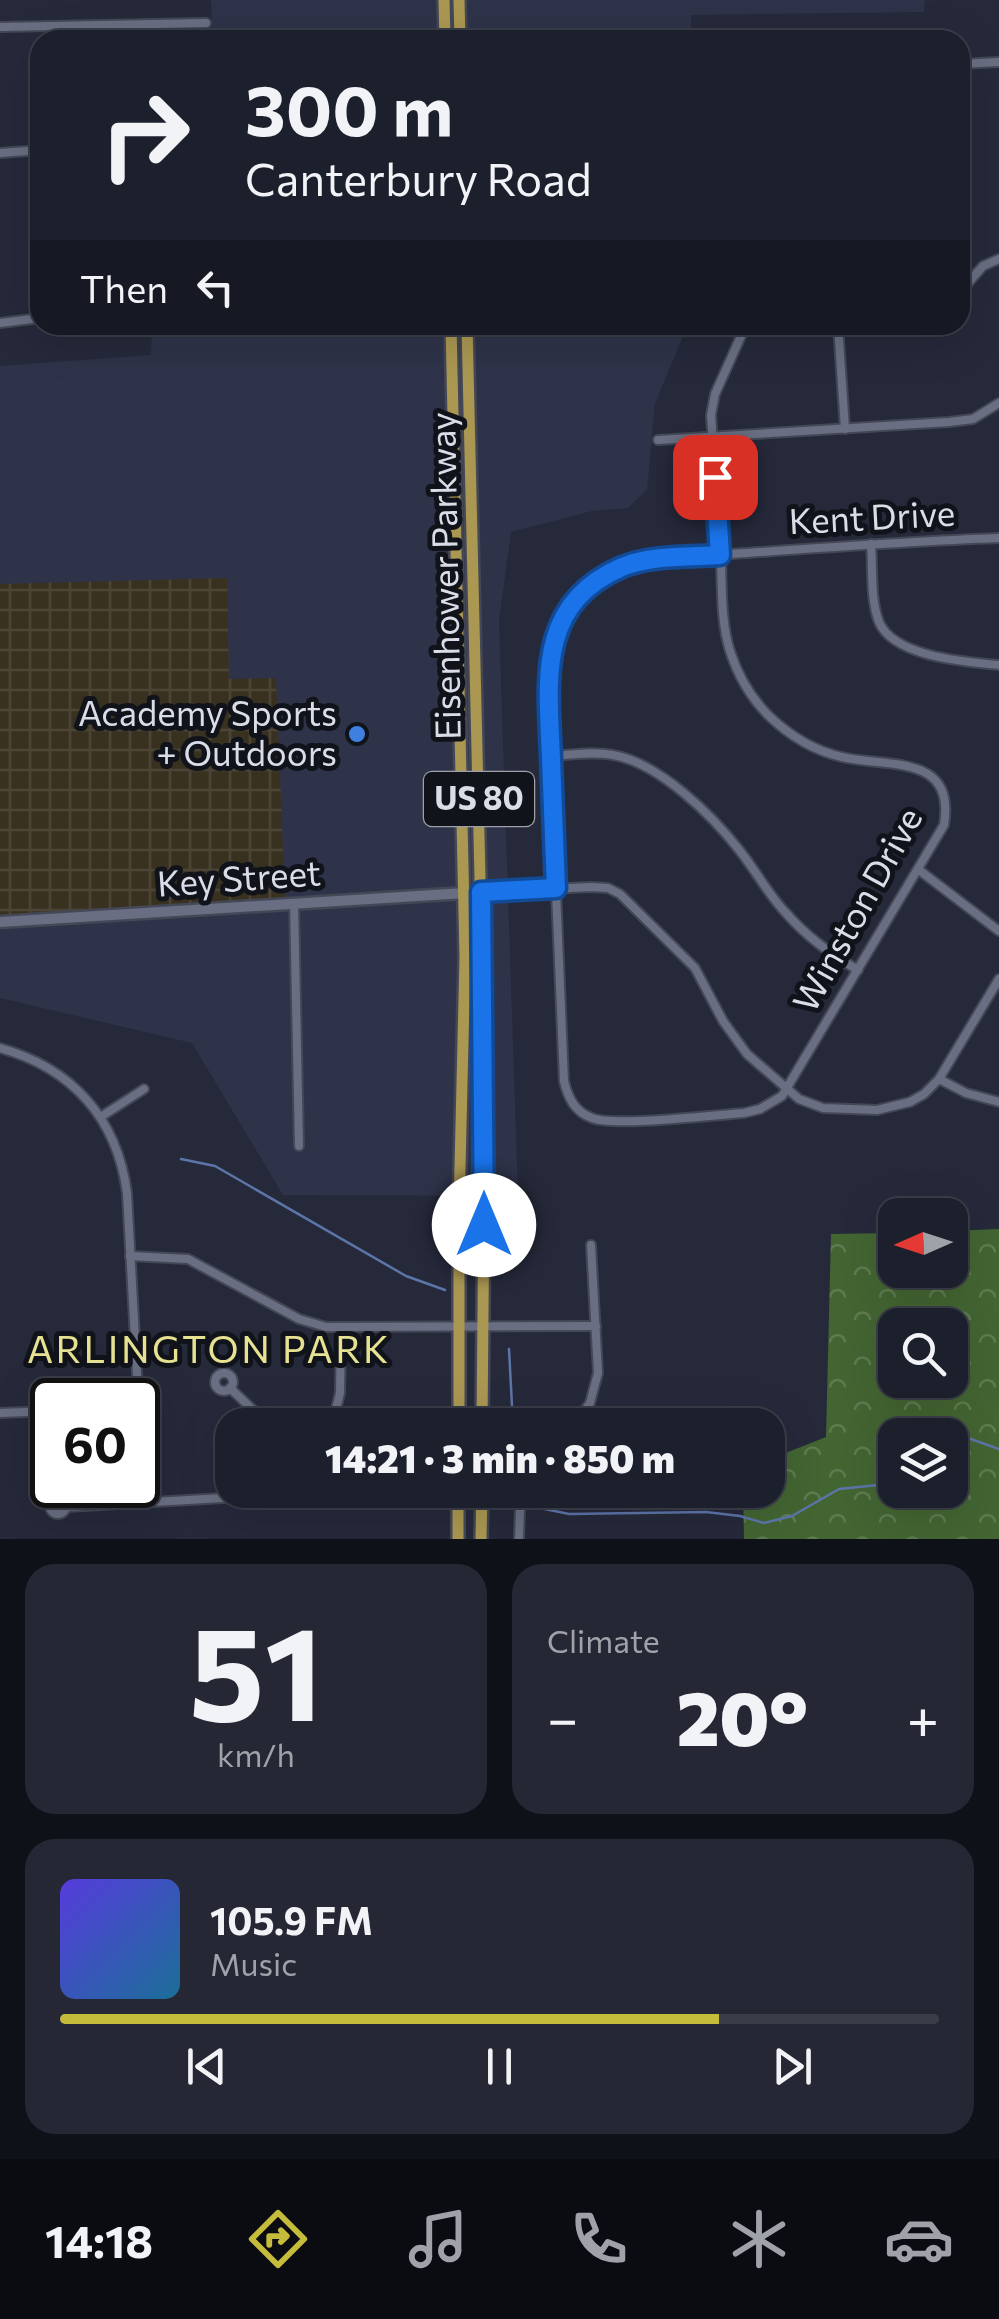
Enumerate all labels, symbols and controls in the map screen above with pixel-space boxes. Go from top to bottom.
text: 300 m [245,65,453,150]
icon: right [80,70,210,200]
text: Canterbury Road [245,150,592,205]
icon: left [188,260,243,315]
text: Then [80,264,168,311]
street label: Eisenhower Parkway [419,412,468,740]
pin [673,435,758,520]
icon: arrive [688,450,743,505]
street label: Kent Drive [788,490,956,541]
place label: Academy Sports + Outdoors [78,690,337,773]
marker: Academy Sports + Outdoors [346,723,368,745]
road number: US 80 [424,772,534,826]
street label: Winston Drive [782,799,930,1018]
street label: Key Street [156,849,322,904]
position arrow [432,1173,536,1277]
north arrow [878,1198,968,1288]
map controls [878,1198,968,1508]
button: search [878,1308,968,1398]
district label: ARLINGTON PARK [27,1324,391,1371]
speed limit sign: 60 [30,1378,160,1508]
button: layers [878,1418,968,1508]
text: 14:21 · 3 min · 850 m [325,1434,675,1481]
text: 51 [189,1589,323,1748]
text: Climate [547,1620,660,1660]
text: 20° [677,1670,808,1761]
text: − [547,1683,578,1750]
text: + [907,1683,939,1750]
text: km/h [217,1734,295,1774]
text: 105.9 FM [210,1896,373,1943]
text: Music [210,1943,297,1983]
icon: previous [179,2039,234,2094]
icon: pause [472,2039,527,2094]
icon: next [765,2039,820,2094]
icon: directions [243,2204,313,2274]
icon: music [403,2204,473,2274]
icon: phone [564,2204,634,2274]
icon: climate [724,2204,794,2274]
icon: car [884,2204,954,2274]
text: 14:18 [45,2212,153,2267]

